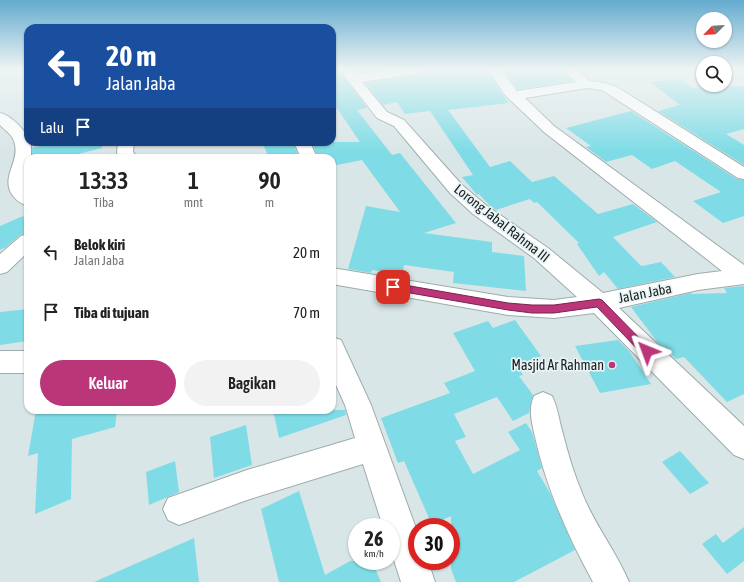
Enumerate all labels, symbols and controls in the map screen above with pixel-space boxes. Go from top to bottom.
north arrow [696,12,732,48]
map controls [696,12,732,92]
icon: left [40,40,92,92]
text: 20 m [106,40,156,72]
button: search [696,56,732,92]
text: Jalan Jaba [106,73,176,94]
icon: arrive [72,116,94,138]
text: Lalu [40,119,64,136]
text: 13:33 [79,167,129,194]
text: 1 [188,167,199,194]
text: 90 [258,167,281,194]
street label: Lorong Jabal Rahma III [451,181,553,265]
text: Tiba [94,195,114,210]
text: mnt [184,195,203,210]
text: m [265,195,274,210]
text: Belok kiri [74,236,125,253]
icon: left [40,241,62,263]
text: 20 m [293,244,320,261]
text: Jalan Jaba [74,253,124,268]
pin [376,270,410,304]
icon: arrive [382,276,404,298]
street label: Jalan Jaba [617,280,673,306]
icon: arrive [40,301,62,323]
text: Tiba di tujuan [74,304,149,321]
text: 70 m [293,304,320,321]
position arrow [626,330,668,372]
place label: Masjid Ar Rahman [512,357,604,373]
button: Keluar [40,360,176,406]
button: Bagikan [184,360,320,406]
marker: Masjid Ar Rahman [607,360,617,370]
speed limit sign: 30 [408,518,460,570]
text: 26 [365,527,383,550]
text: km/h [364,548,384,559]

